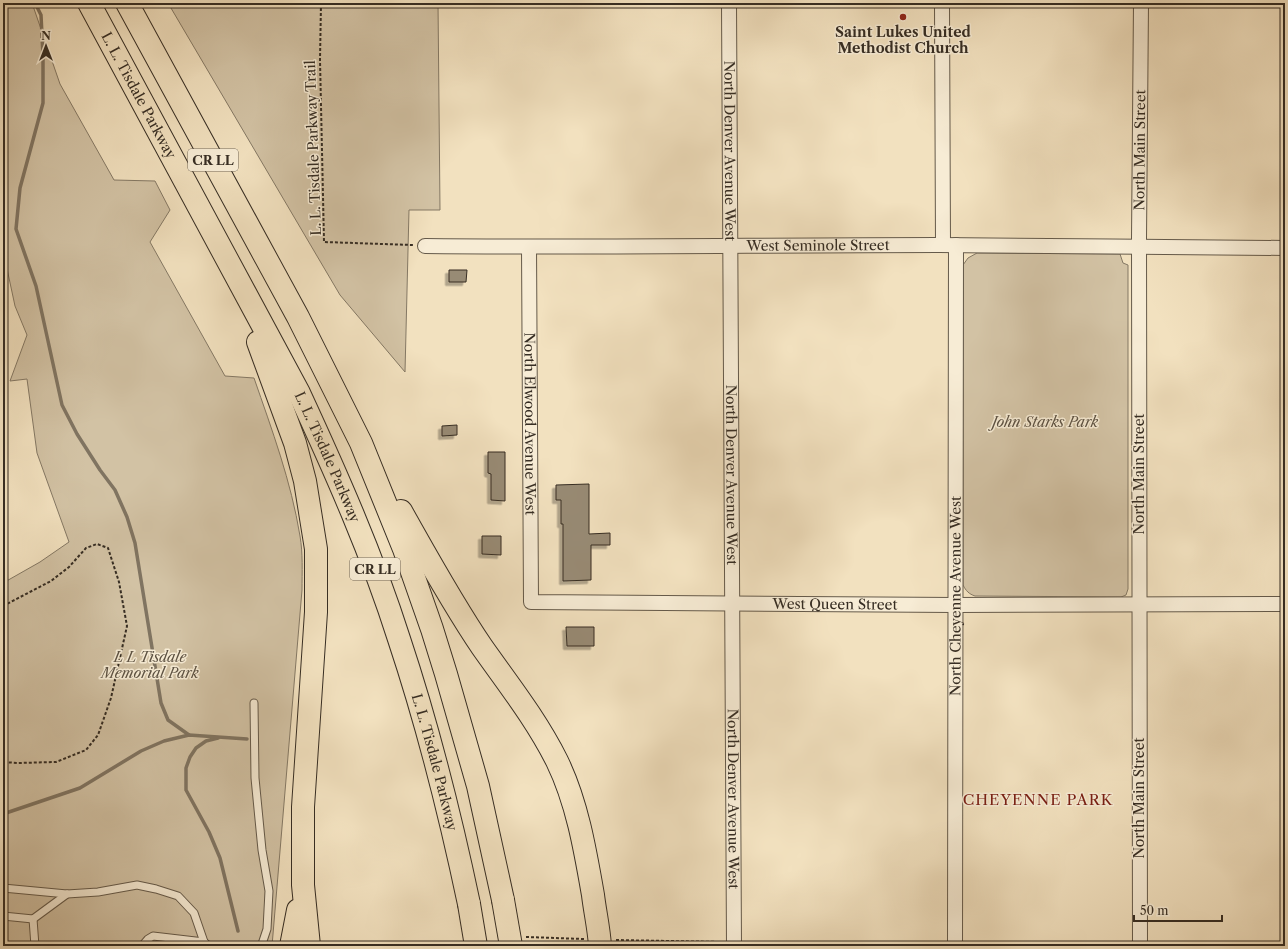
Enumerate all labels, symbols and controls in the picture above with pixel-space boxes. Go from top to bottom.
marker: Saint Lukes United Methodist Church [898,12,908,22]
place label: Saint Lukes United Methodist Church [835,23,972,57]
north arrow [26,26,66,66]
text: N [41,29,51,43]
street label: L. L. Tisdale Parkway [97,29,180,162]
street label: L. L. Tisdale Parkway Trail [301,60,325,236]
street label: North Denver Avenue West [720,61,739,241]
street label: North Main Street [1130,89,1149,211]
road number: CR LL [188,149,238,171]
street label: West Seminole Street [745,236,890,255]
street label: North Elwood Avenue West [520,332,540,516]
street label: North Denver Avenue West [722,385,741,565]
street label: L. L. Tisdale Parkway [291,389,364,525]
park label: John Starks Park [988,413,1099,431]
street label: North Main Street [1130,413,1148,534]
street label: North Cheyenne Avenue West [946,496,965,696]
road number: CR LL [350,558,400,580]
street label: West Queen Street [771,595,898,614]
park label: L L Tisdale Memorial Park [99,648,200,682]
street label: L. L. Tisdale Parkway [408,691,461,833]
street label: North Denver Avenue West [724,709,743,889]
street label: North Main Street [1130,737,1148,858]
district label: CHEYENNE PARK [963,790,1114,809]
scale bar [1134,897,1222,923]
text: 50 m [1140,903,1169,918]

